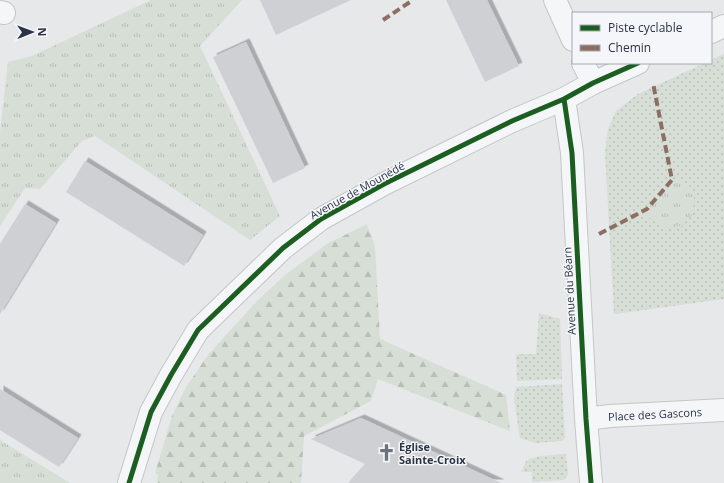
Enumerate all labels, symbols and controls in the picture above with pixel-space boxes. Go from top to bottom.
north arrow [12,12,52,52]
legend [572,12,712,64]
text: Piste cyclable [608,19,683,36]
text: N [35,27,50,36]
text: Chemin [608,39,651,56]
street label: Avenue de Mounédé [307,158,407,222]
street label: Avenue du Béarn [559,247,579,335]
street label: Place des Gascons [608,404,702,424]
place label: Église Sainte-Croix [399,439,466,467]
church icon: Église Sainte-Croix [376,442,396,462]

